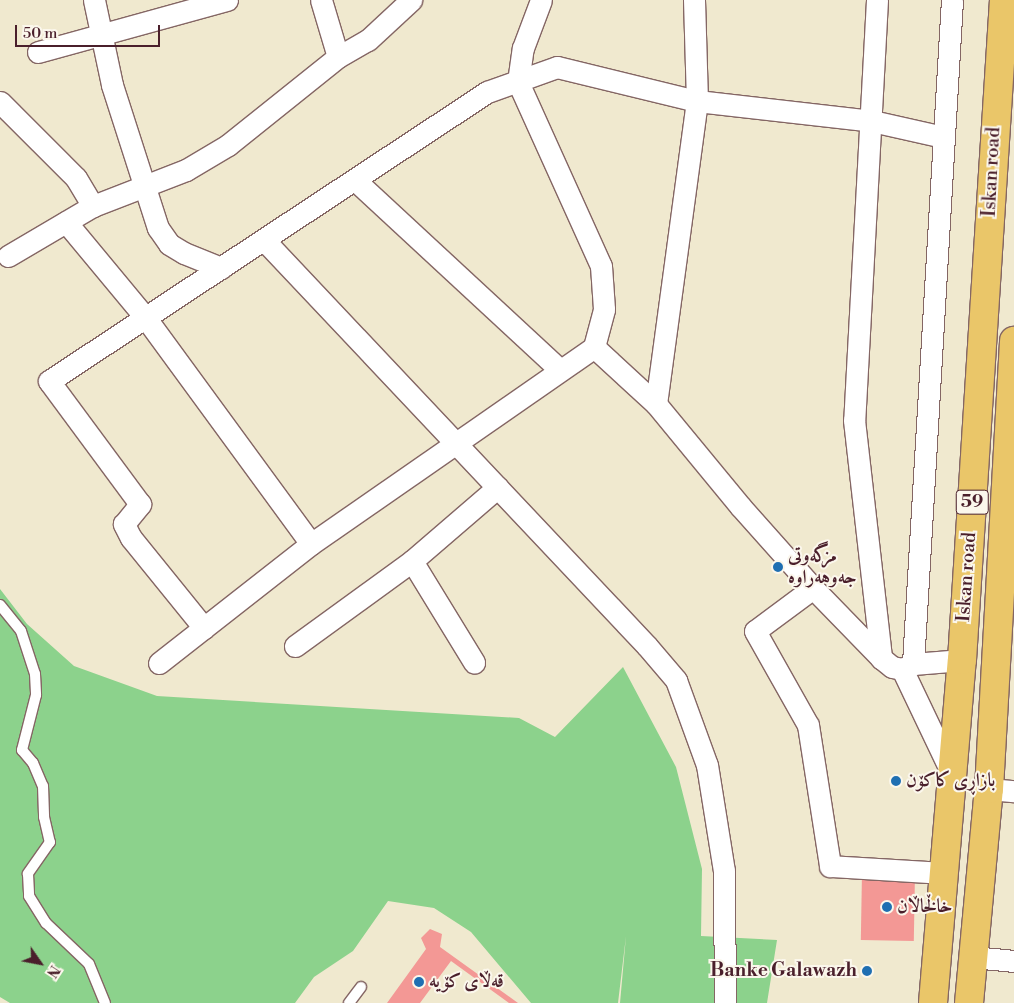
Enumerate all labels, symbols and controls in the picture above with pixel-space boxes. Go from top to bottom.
scale bar [18,15,162,47]
text: 50 m [23,24,57,43]
street label: Iskan road [978,126,1006,218]
road number: 59 [956,487,988,518]
street label: Iskan road [952,531,982,623]
place label: مزگه‌وتی جه‌وهه‌راوه [788,545,856,589]
marker: مزگه‌وتی جه‌وهه‌راوه [772,561,784,573]
place label: بازاڕی کاکۆن [906,770,995,792]
marker: بازاڕی کاکۆن [890,775,902,787]
place label: خاڵخاڵان [897,896,952,918]
marker: خاڵخاڵان [881,901,893,913]
north arrow [15,938,65,988]
place label: Banke Galawazh [710,960,857,982]
text: N [42,962,63,981]
marker: Banke Galawazh [861,965,873,977]
place label: قەڵای کۆیە [429,971,504,993]
marker: قەڵای کۆیە [413,976,425,988]

